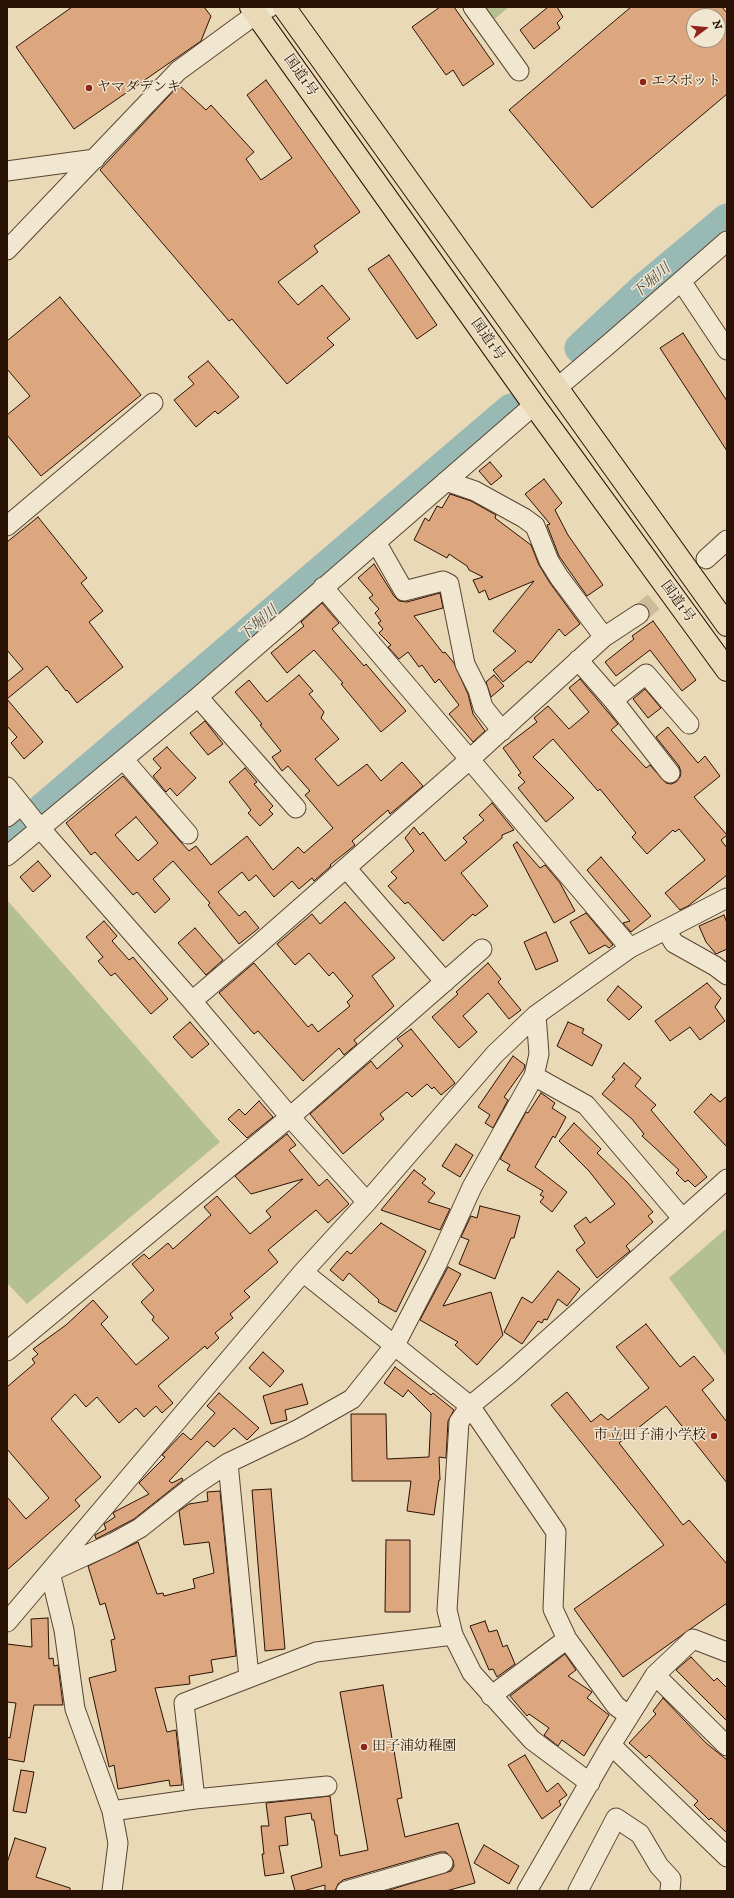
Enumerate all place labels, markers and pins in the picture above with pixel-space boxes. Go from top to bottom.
place label: エスポット [651,74,721,90]
marker: エスポット [638,77,648,87]
place label: ヤマダデンキ [97,80,181,96]
marker: ヤマダデンキ [84,83,94,93]
place label: 市立田子浦小学校 [594,1428,706,1444]
marker: 市立田子浦小学校 [709,1431,719,1441]
place label: 田子浦幼稚園 [372,1739,456,1755]
marker: 田子浦幼稚園 [359,1742,369,1752]

